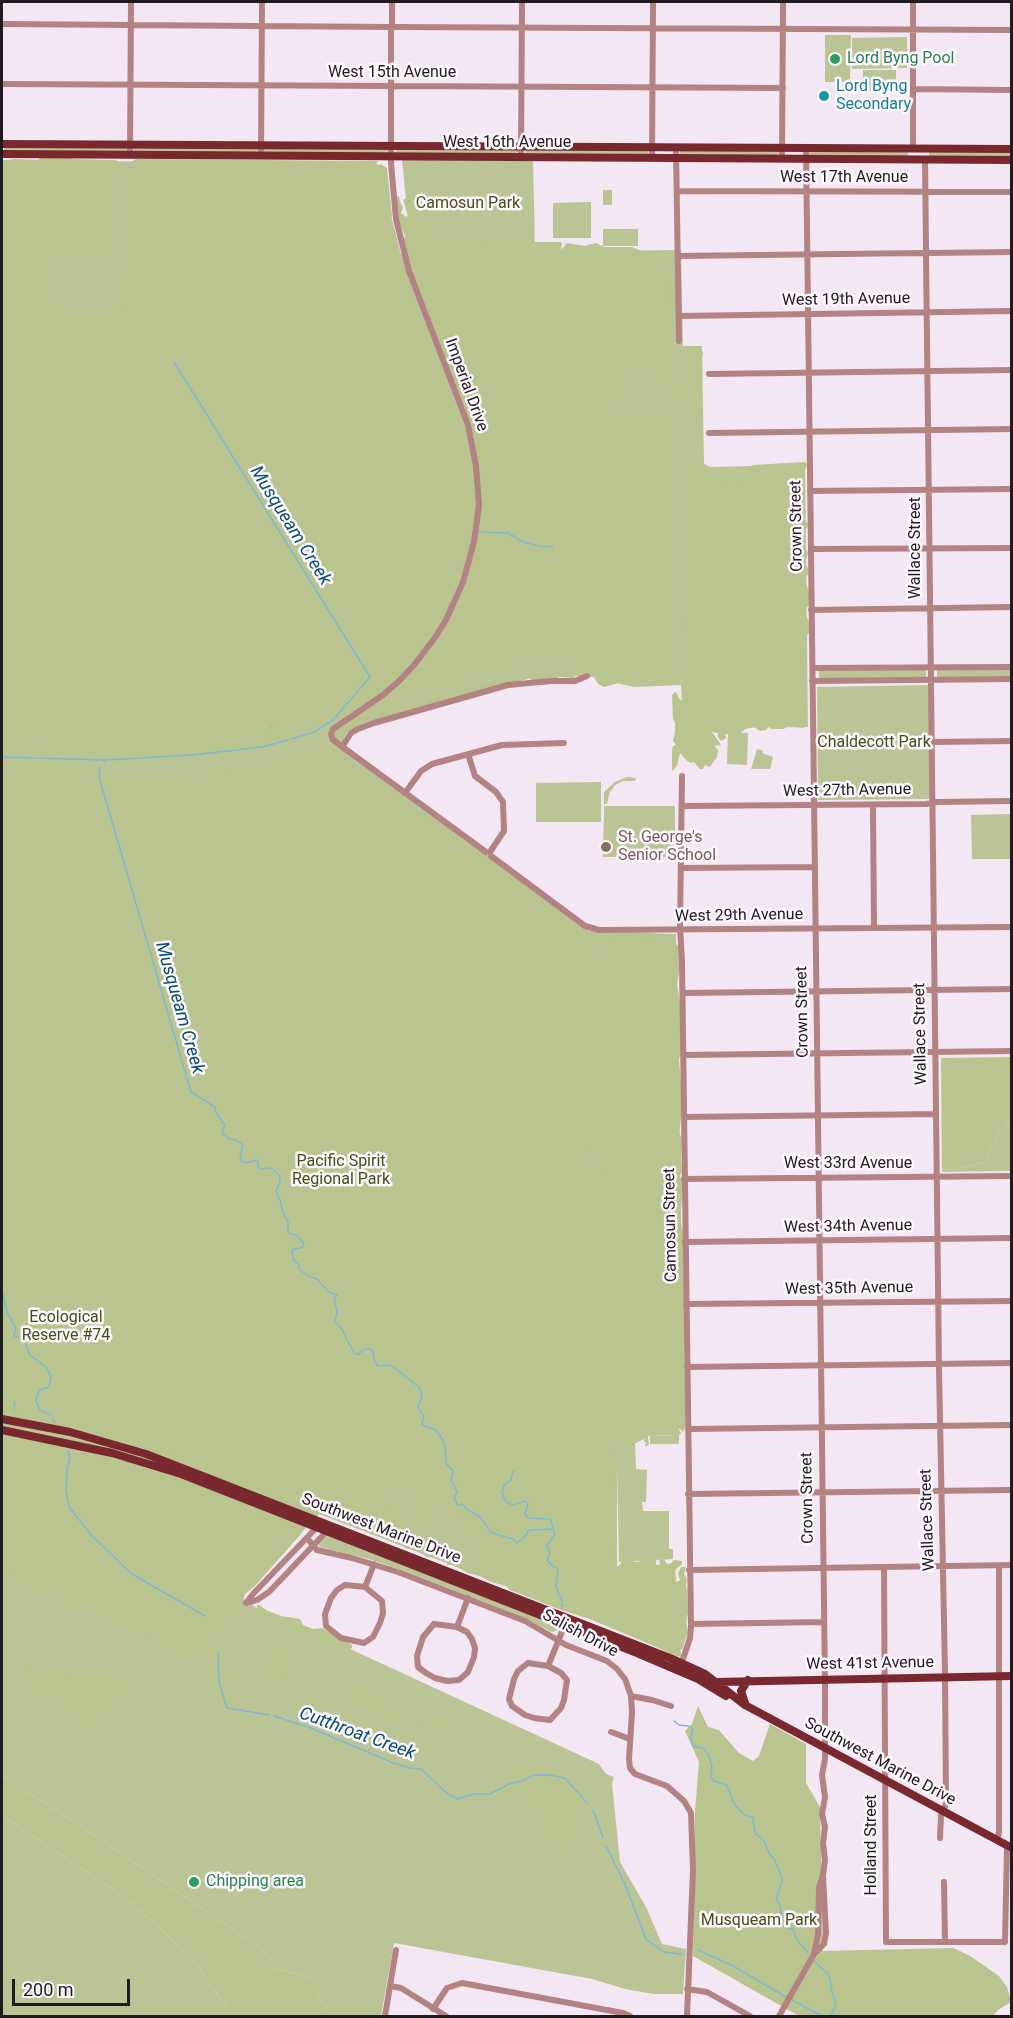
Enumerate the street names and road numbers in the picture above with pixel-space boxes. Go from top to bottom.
street label: West 15th Avenue [328,63,456,83]
street label: West 16th Avenue [443,133,571,153]
street label: West 17th Avenue [780,168,908,188]
street label: West 19th Avenue [782,289,910,311]
street label: Imperial Drive [440,336,492,434]
street label: Crown Street [787,480,807,572]
street label: Wallace Street [906,497,926,599]
street label: West 27th Avenue [783,780,911,802]
street label: West 29th Avenue [675,905,803,927]
street label: Crown Street [793,966,813,1058]
street label: Wallace Street [911,983,931,1085]
street label: West 33rd Avenue [784,1154,912,1174]
street label: Camosun Street [660,1168,682,1282]
street label: West 34th Avenue [784,1216,912,1238]
street label: West 35th Avenue [785,1278,913,1300]
street label: Crown Street [798,1452,818,1544]
street label: Wallace Street [917,1469,939,1571]
street label: Southwest Marine Drive [299,1490,463,1568]
street label: Salish Drive [539,1606,621,1662]
street label: West 41st Avenue [806,1653,934,1675]
street label: Southwest Marine Drive [801,1714,959,1810]
street label: Holland Street [862,1794,882,1896]

